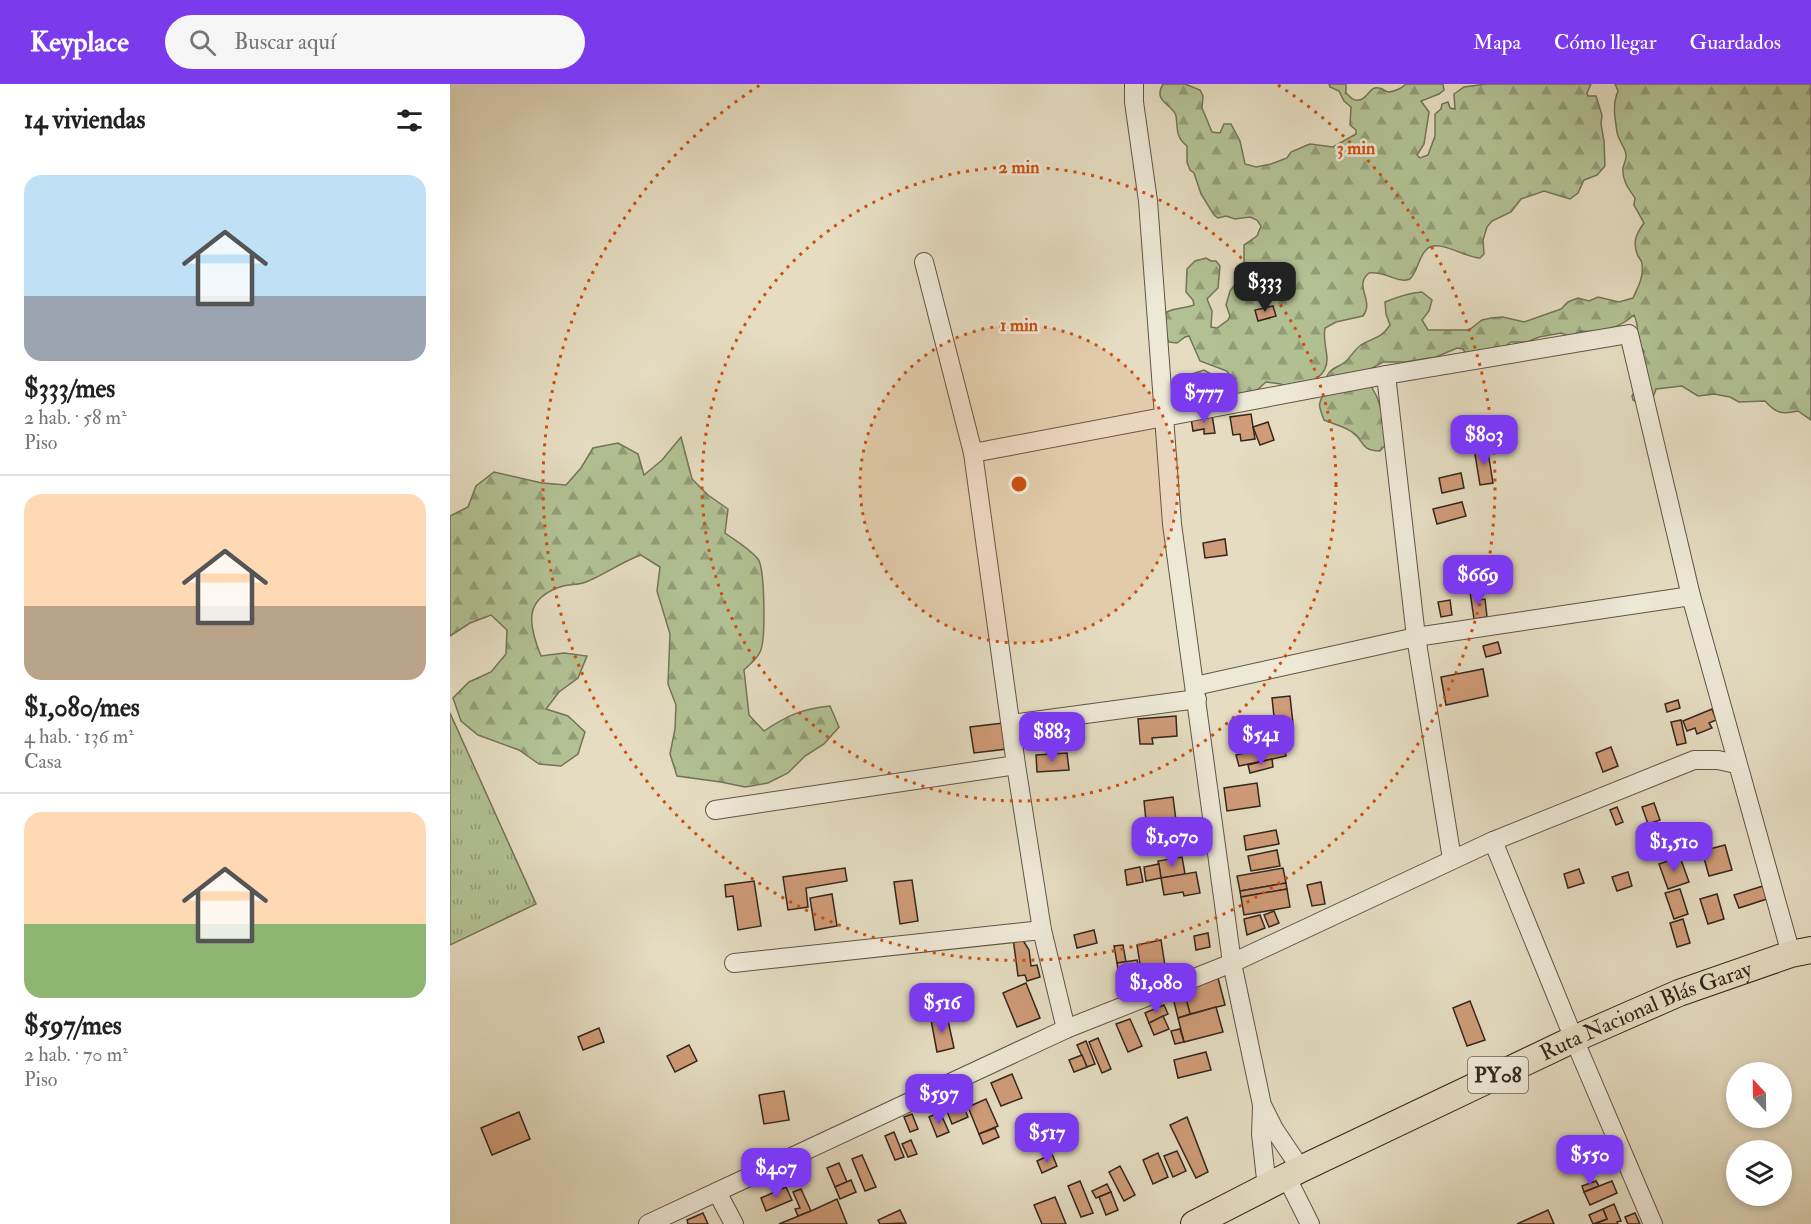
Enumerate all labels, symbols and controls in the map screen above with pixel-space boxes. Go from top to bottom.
search box [165,15,585,69]
text: Keyplace [30,25,129,60]
icon: search [186,26,219,59]
text: Buscar aquí [234,28,336,56]
text: Mapa [1473,29,1521,56]
text: Cómo llegar [1554,29,1657,56]
text: Guardados [1690,29,1781,56]
text: 14 viviendas [24,104,145,136]
icon: filters [393,104,426,137]
text: 3 min [1337,137,1376,160]
text: 2 min [999,156,1040,179]
icon: home [171,214,279,322]
pin: $333 [1229,262,1301,313]
text: $333 [1248,269,1282,294]
text: 1 min [1000,314,1039,337]
text: $333/mes [24,373,115,405]
pin: $777 [1168,373,1240,424]
text: $777 [1185,380,1223,405]
text: 2 hab. · 58 m² [24,405,127,430]
pin: $803 [1448,415,1520,466]
text: $803 [1465,422,1503,447]
text: Piso [24,430,57,455]
centre of rings [1009,474,1029,494]
icon: home [171,533,279,641]
pin: $669 [1442,555,1514,606]
text: $669 [1457,562,1499,587]
text: $1,080/mes [24,692,140,724]
pin: $883 [1016,712,1088,763]
pin: $541 [1225,715,1297,766]
text: $883 [1033,719,1071,744]
text: $541 [1242,722,1280,747]
text: 4 hab. · 136 m² [24,724,134,749]
text: Casa [24,749,62,774]
pin: $1,070 [1123,817,1221,868]
pin: $1,510 [1625,822,1723,873]
text: $1,070 [1146,824,1198,849]
text: $1,510 [1650,829,1698,854]
icon: home [171,851,279,959]
street label: Ruta Nacional Blás Garay [1535,955,1756,1067]
pin: $1,080 [1107,963,1205,1014]
text: $1,080 [1129,970,1183,995]
pin: $516 [906,983,978,1034]
text: $516 [923,990,961,1015]
text: $597/mes [24,1010,122,1042]
text: 2 hab. · 70 m² [24,1042,128,1067]
road number: PY08 [1468,1057,1528,1093]
north arrow [1726,1062,1792,1128]
map controls [1726,1062,1792,1206]
text: Piso [24,1067,57,1092]
pin: $597 [903,1074,975,1125]
text: $597 [919,1081,959,1106]
pin: $517 [1011,1113,1083,1164]
text: $517 [1029,1120,1065,1145]
pin: $550 [1554,1135,1626,1186]
button: layers [1726,1140,1792,1206]
text: $550 [1571,1142,1609,1167]
pin: $407 [740,1148,812,1199]
text: $407 [755,1155,797,1180]

